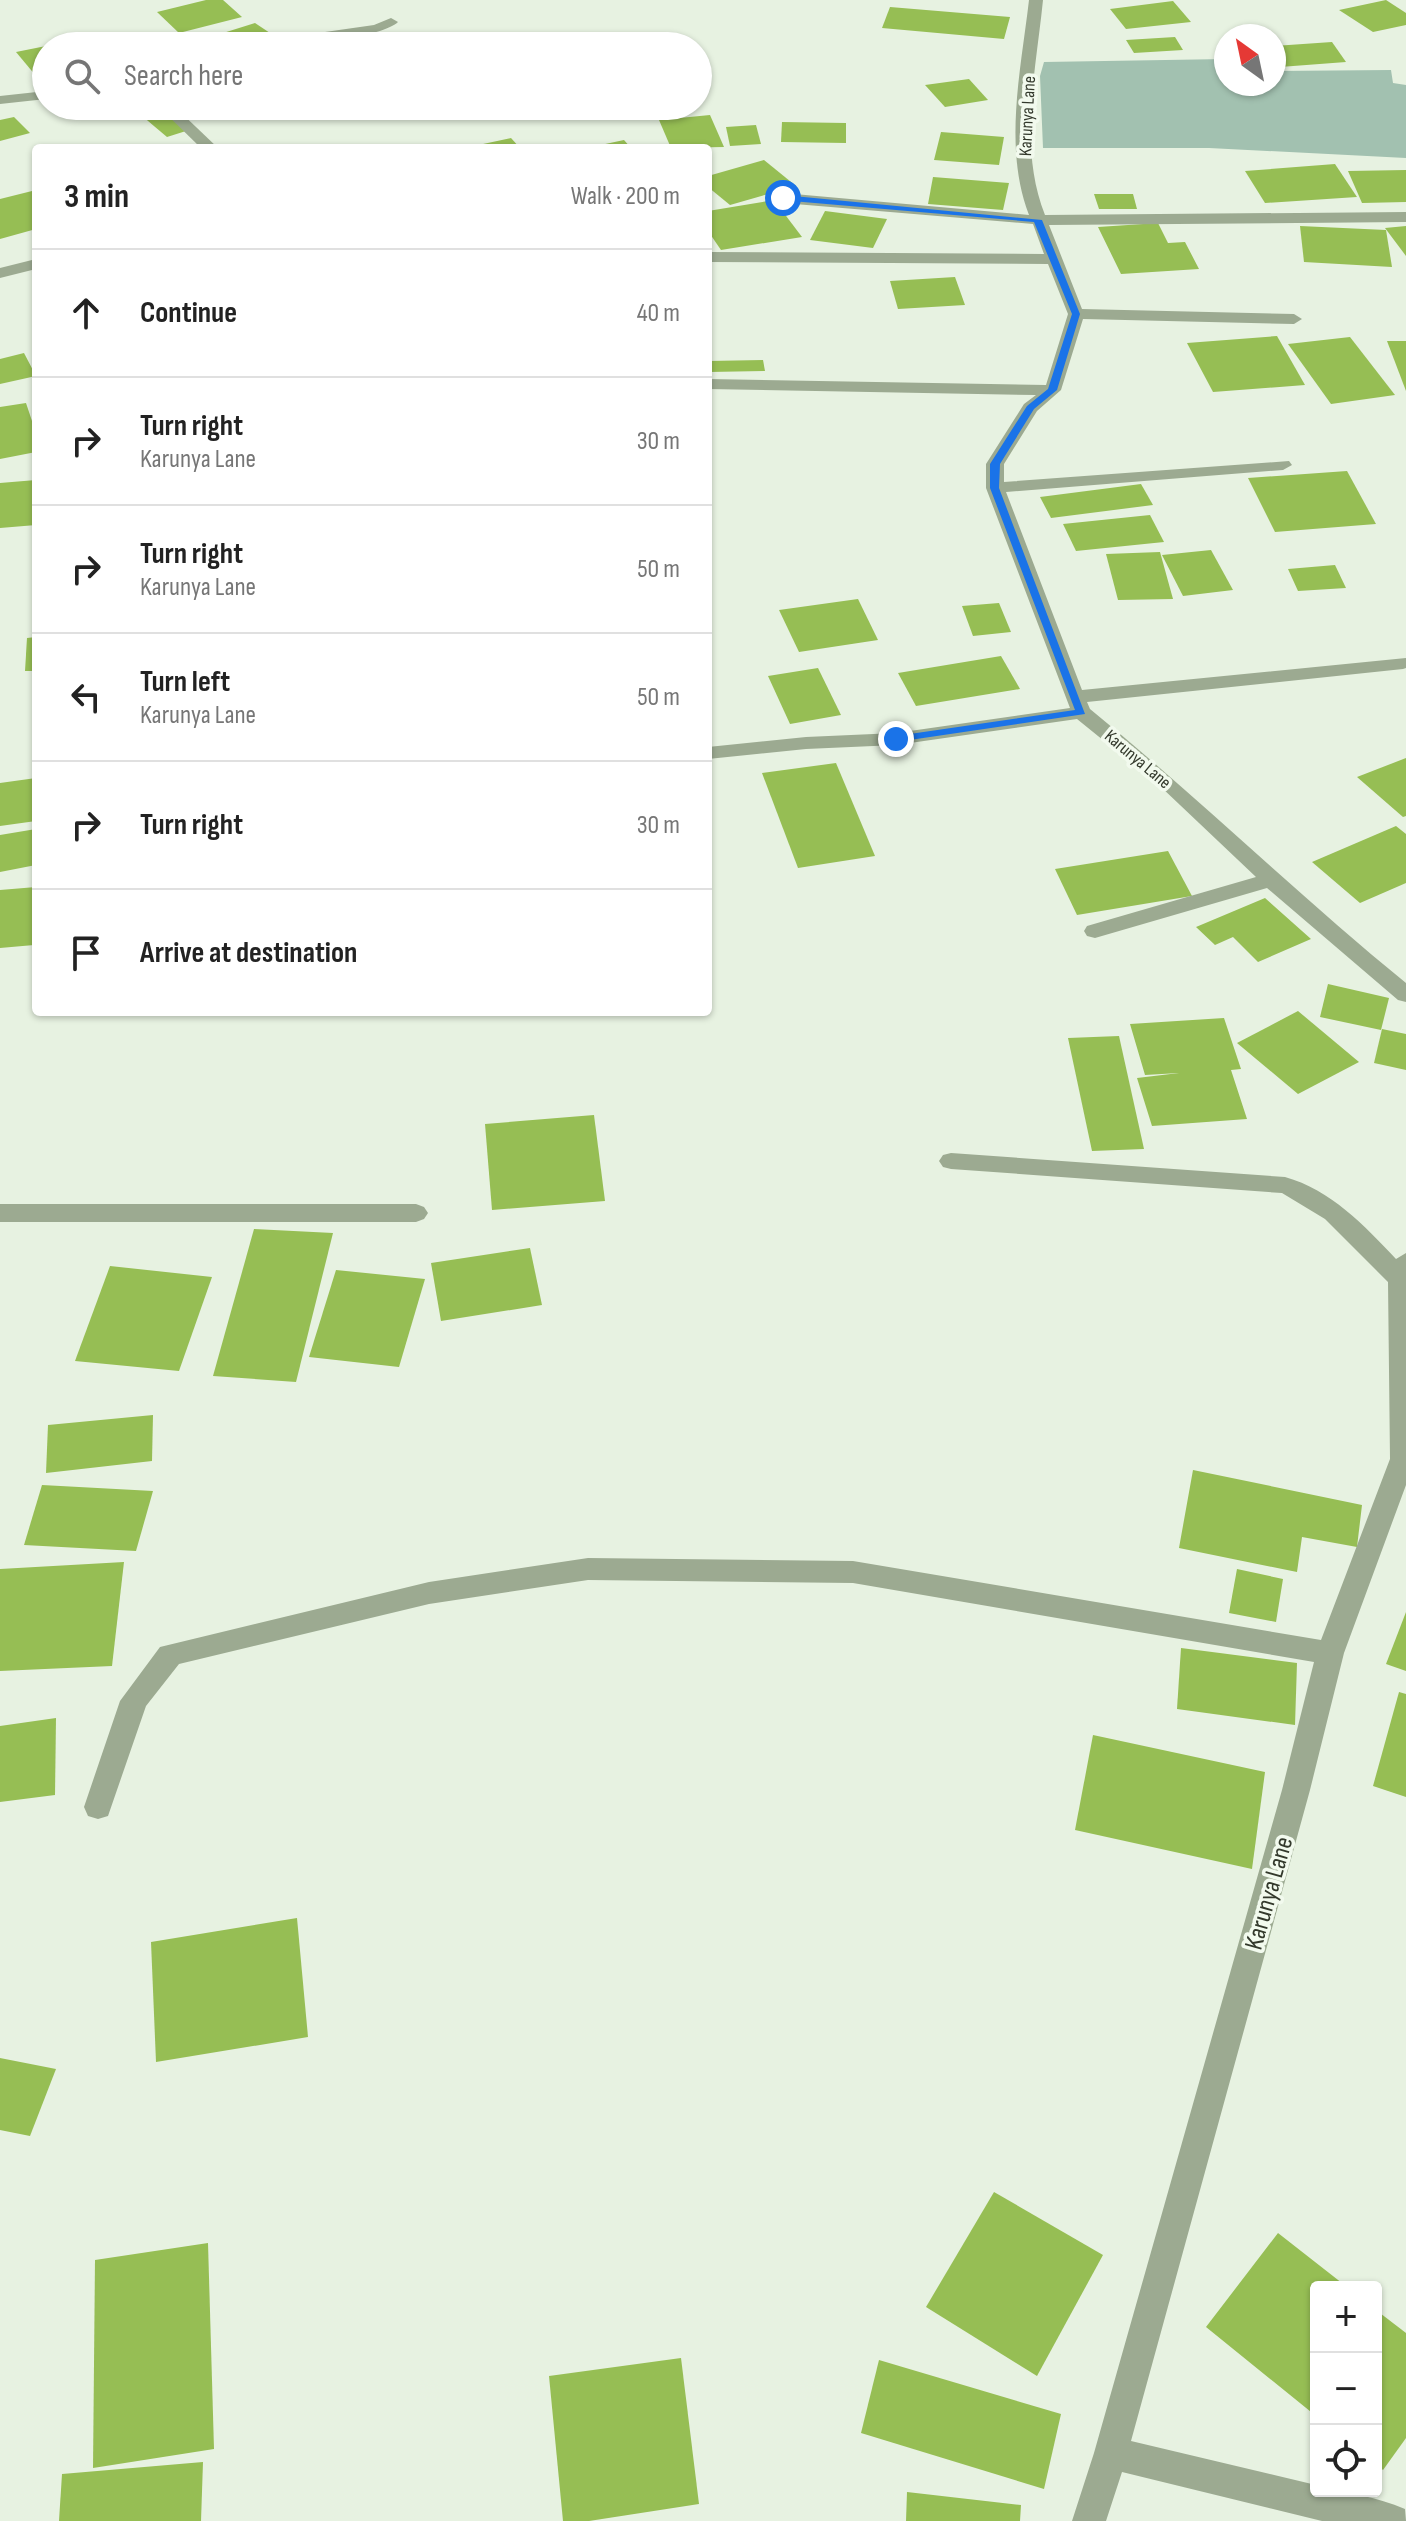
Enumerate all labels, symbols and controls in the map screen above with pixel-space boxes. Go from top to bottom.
north arrow [1214,24,1286,96]
search box [32,32,712,120]
icon: search [60,54,104,98]
text: Search here [124,58,243,94]
street label: Karunya Lane [1015,75,1040,157]
text: 3 min [64,176,129,217]
route start [765,180,801,216]
text: Walk · 200 m [571,181,680,212]
icon: ahead [64,291,108,335]
text: Continue [140,295,237,331]
text: 40 m [637,298,680,329]
text: Turn right [140,408,243,444]
icon: right [64,419,108,463]
text: 30 m [637,426,680,457]
text: Karunya Lane [140,444,256,475]
text: Turn right [140,536,243,572]
icon: right [64,547,108,591]
text: 50 m [637,554,680,585]
text: Karunya Lane [140,572,256,603]
text: Turn left [140,664,230,700]
icon: left [64,675,108,719]
text: 50 m [637,682,680,713]
text: Karunya Lane [140,700,256,731]
route end [878,721,914,757]
street label: Karunya Lane [1100,726,1175,793]
icon: right [64,803,108,847]
text: Turn right [140,807,243,843]
text: 30 m [637,810,680,841]
icon: arrive [64,931,108,975]
text: Arrive at destination [140,935,357,971]
street label: Karunya Lane [1239,1833,1300,1953]
map controls [1310,2281,1382,2497]
button: + [1310,2281,1382,2353]
button: − [1310,2353,1382,2425]
button: locate [1310,2425,1382,2497]

